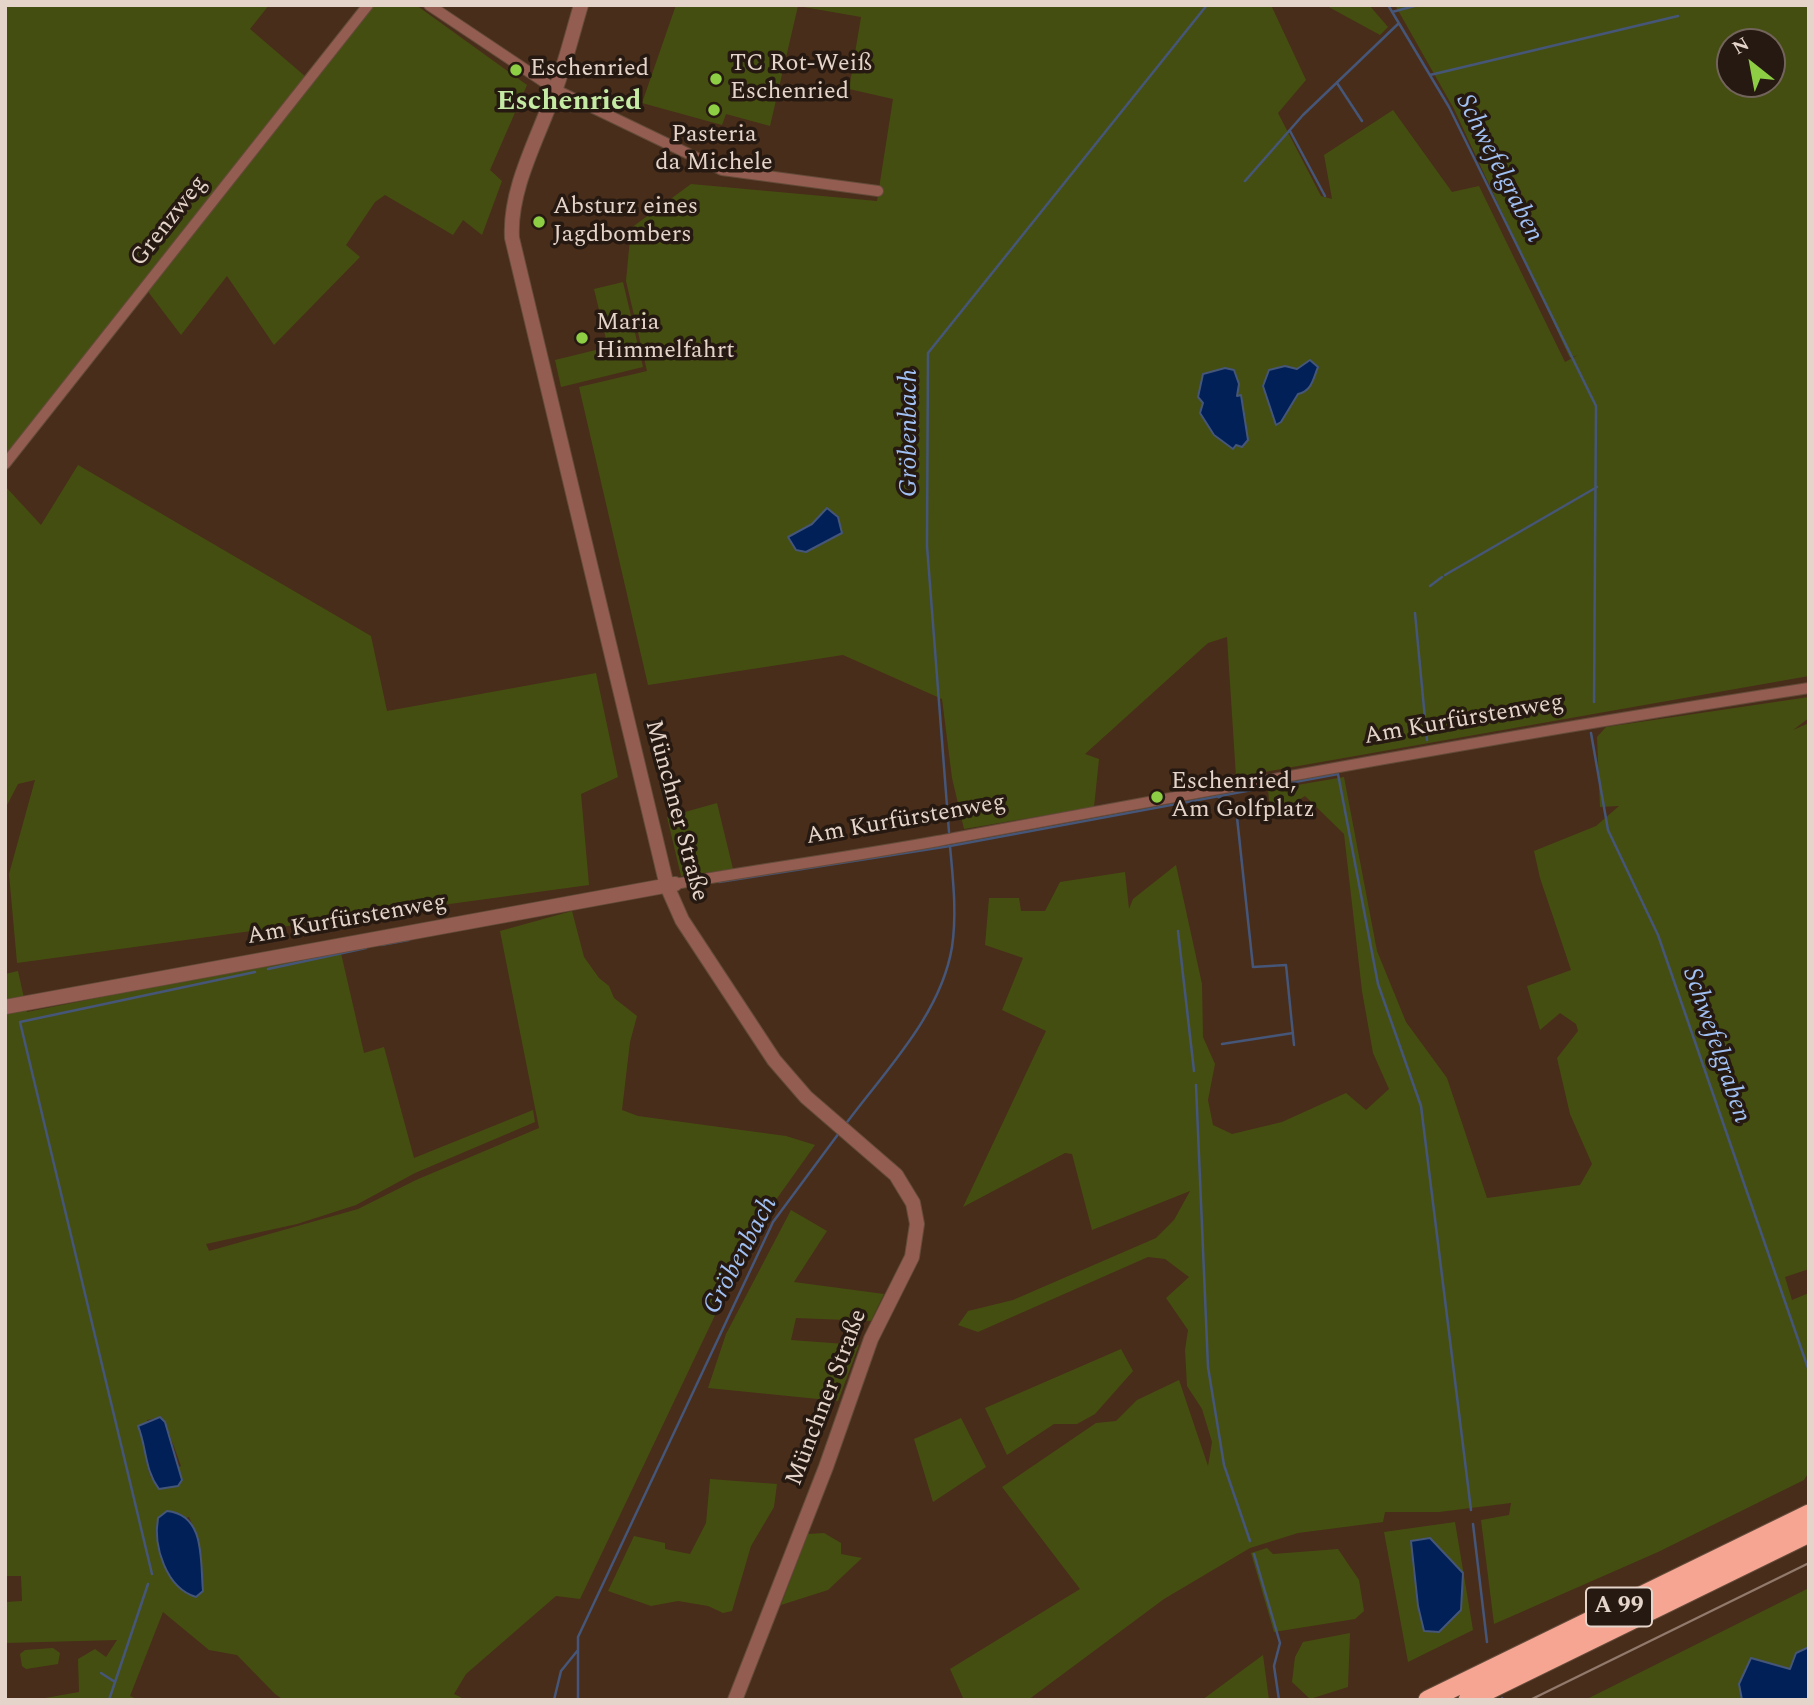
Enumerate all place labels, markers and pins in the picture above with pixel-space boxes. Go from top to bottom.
place label: TC Rot-Weiß Eschenried [730,51,872,107]
place label: Eschenried [530,56,649,84]
marker: Eschenried [508,62,524,78]
marker: TC Rot-Weiß Eschenried [708,71,724,87]
marker: Pasteria da Michele [706,102,722,118]
place label: Pasteria da Michele [655,122,773,178]
place label: Absturz eines Jagdbombers [553,194,698,250]
marker: Absturz eines Jagdbombers [531,214,547,230]
place label: Maria Himmelfahrt [596,310,735,366]
marker: Maria Himmelfahrt [574,330,590,346]
place label: Eschenried, Am Golfplatz [1171,769,1315,825]
marker: Eschenried, Am Golfplatz [1149,789,1165,805]

